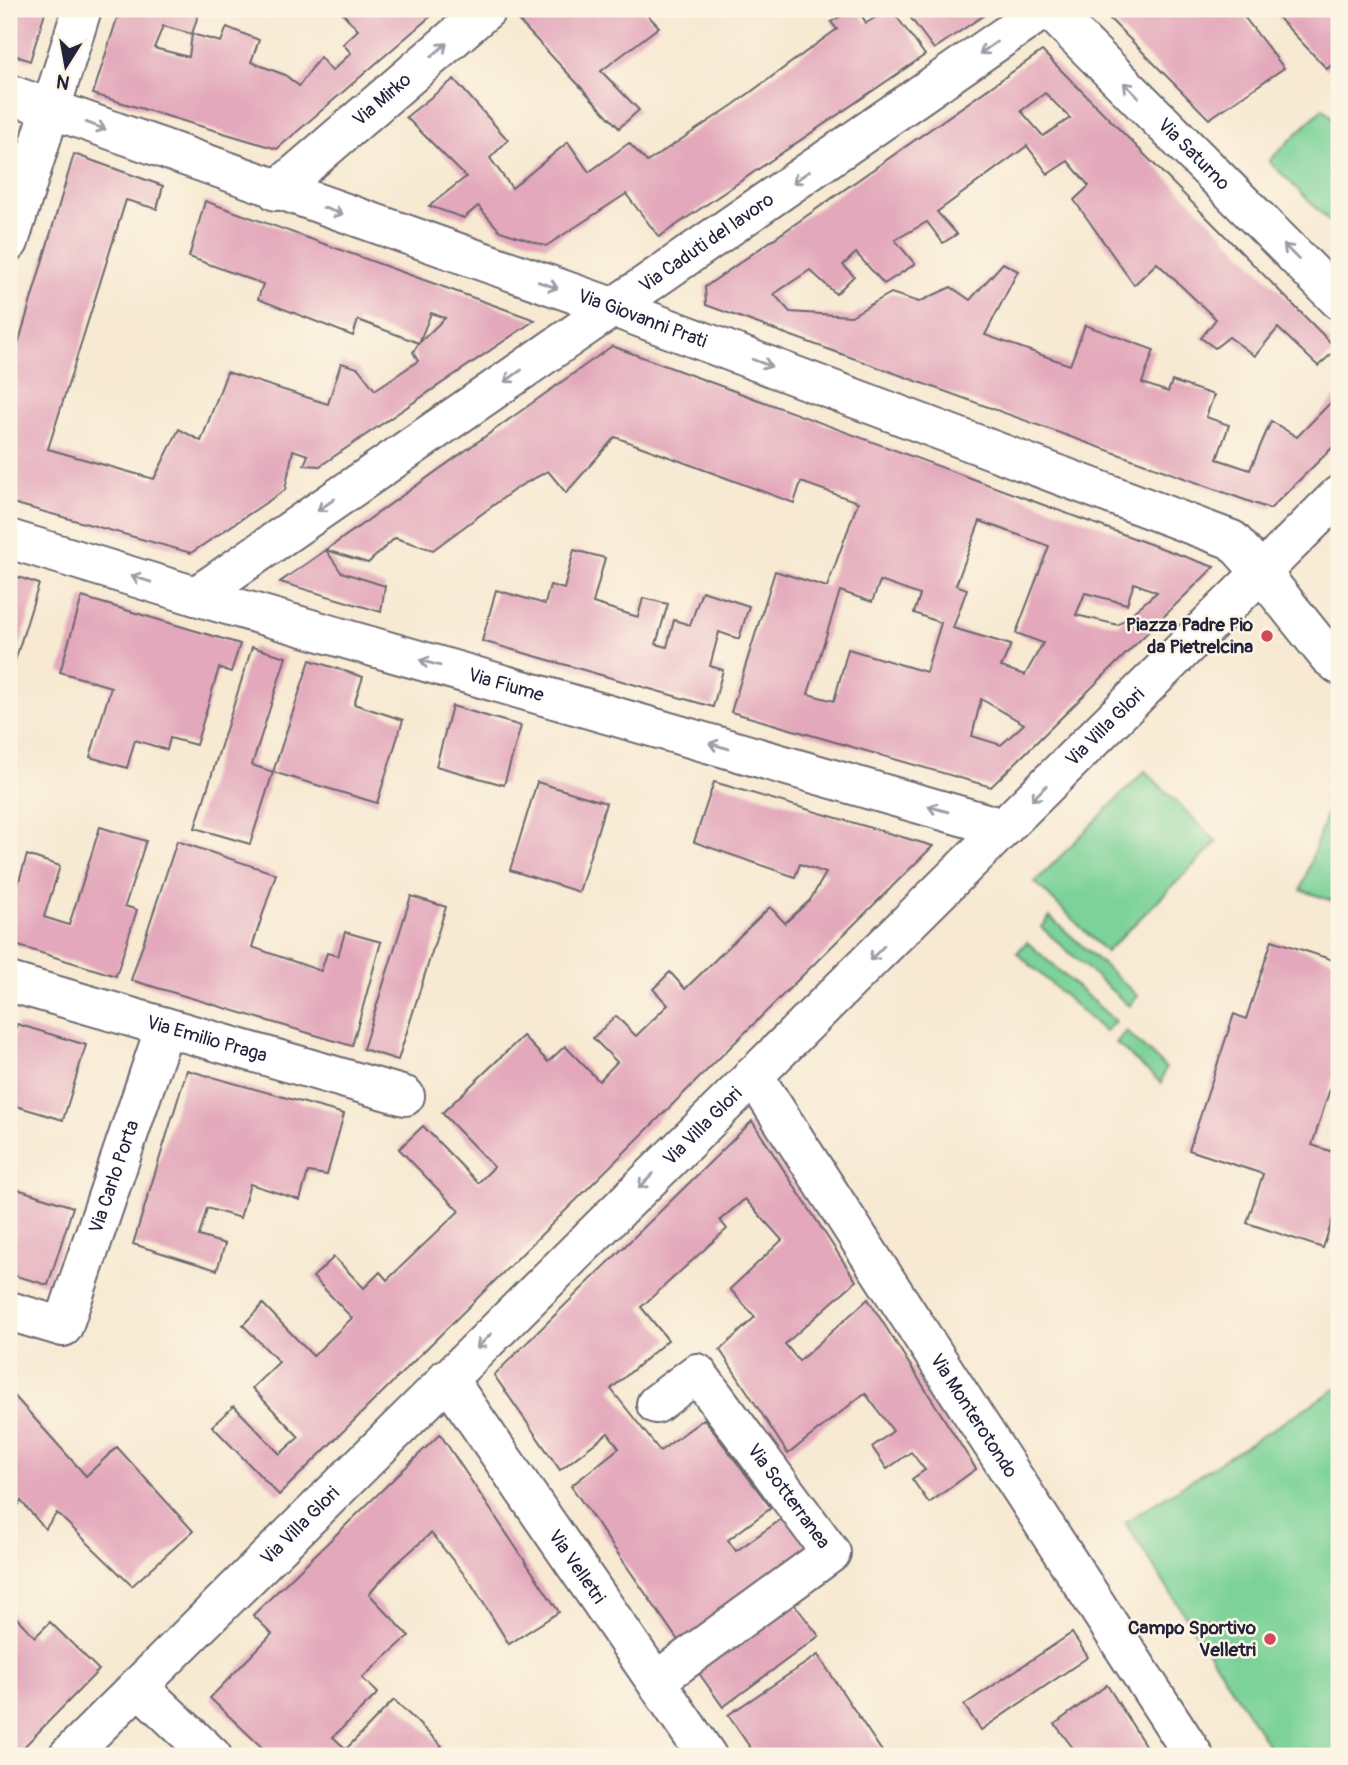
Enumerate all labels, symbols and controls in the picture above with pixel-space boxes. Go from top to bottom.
north arrow [32,32,102,102]
one-way arrow [979,41,998,55]
one-way arrow [430,42,448,58]
street label: Via Mirko [348,68,416,131]
text: N [54,69,72,95]
one-way arrow [1122,82,1139,99]
street label: Via Saturno [1153,113,1235,195]
one-way arrow [84,121,106,133]
one-way arrow [792,170,811,184]
street label: Via Caduti del lavoro [635,188,779,298]
one-way arrow [322,206,344,218]
one-way arrow [1283,243,1300,260]
one-way arrow [537,280,559,292]
street label: Via Giovanni Prati [574,284,710,354]
one-way arrow [750,358,772,371]
one-way arrow [504,369,523,383]
one-way arrow [317,498,336,512]
one-way arrow [130,572,152,585]
place label: Piazza Padre Pio da Pietrelcina [1126,613,1254,659]
marker: Piazza Padre Pio da Pietrelcina [1259,628,1275,644]
one-way arrow [419,656,442,669]
street label: Via Fiume [465,663,547,708]
street label: Via Villa Glori [1061,683,1150,771]
one-way arrow [708,739,730,752]
one-way arrow [1031,784,1048,801]
one-way arrow [927,802,949,815]
one-way arrow [869,944,886,961]
street label: Via Emilio Praga [144,1010,270,1068]
street label: Via Villa Glori [658,1082,747,1171]
street label: Via Carlo Porta [84,1117,144,1236]
one-way arrow [637,1173,654,1190]
one-way arrow [476,1333,493,1350]
street label: Via Monterotondo [925,1349,1023,1482]
street label: Via Sotterranea [742,1439,836,1553]
street label: Via Villa Glori [256,1481,345,1570]
street label: Via Velletri [543,1525,611,1608]
place label: Campo Sportivo Velletri [1128,1616,1257,1662]
marker: Campo Sportivo Velletri [1262,1631,1278,1647]

